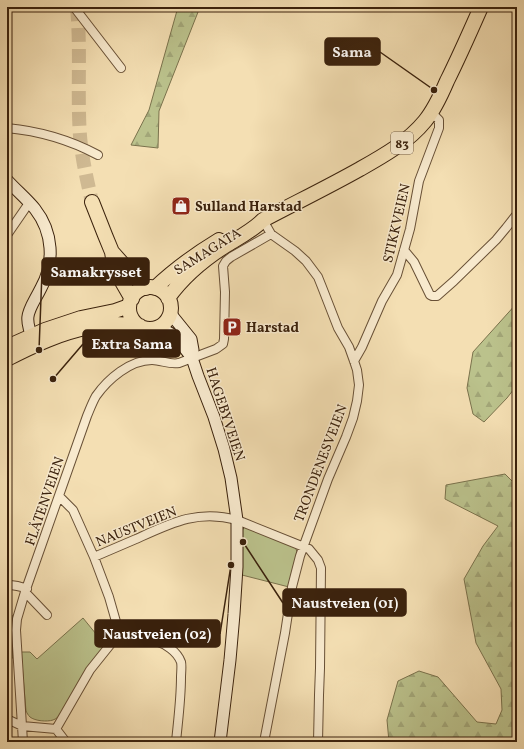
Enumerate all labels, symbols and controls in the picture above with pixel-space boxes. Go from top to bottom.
callout: Sama [325,38,380,65]
text: Sama [332,43,372,64]
road number: 83 [391,132,413,154]
street label: STIKKVEIEN [379,182,416,265]
shop icon: Sulland Harstad [170,195,192,217]
place label: Sulland Harstad [195,198,302,217]
street label: SAMAGATA [171,224,245,280]
callout: Samakrysset [42,258,149,285]
text: Samakrysset [50,263,142,284]
parking icon: Harstad [221,316,243,338]
place label: Harstad [246,319,299,338]
callout: Extra Sama [83,330,180,357]
text: Extra Sama [91,335,173,356]
street label: HAGEBYVEIEN [200,365,249,464]
street label: TRONDENESVEIEN [290,402,353,525]
street label: FLÅTENVEIEN [21,454,70,549]
street label: NAUSTVEIEN [93,502,180,552]
callout: Naustveien (01) [283,589,406,616]
text: Naustveien (01) [292,594,399,615]
callout: Naustveien (02) [95,620,220,647]
text: Naustveien (02) [103,625,212,646]

